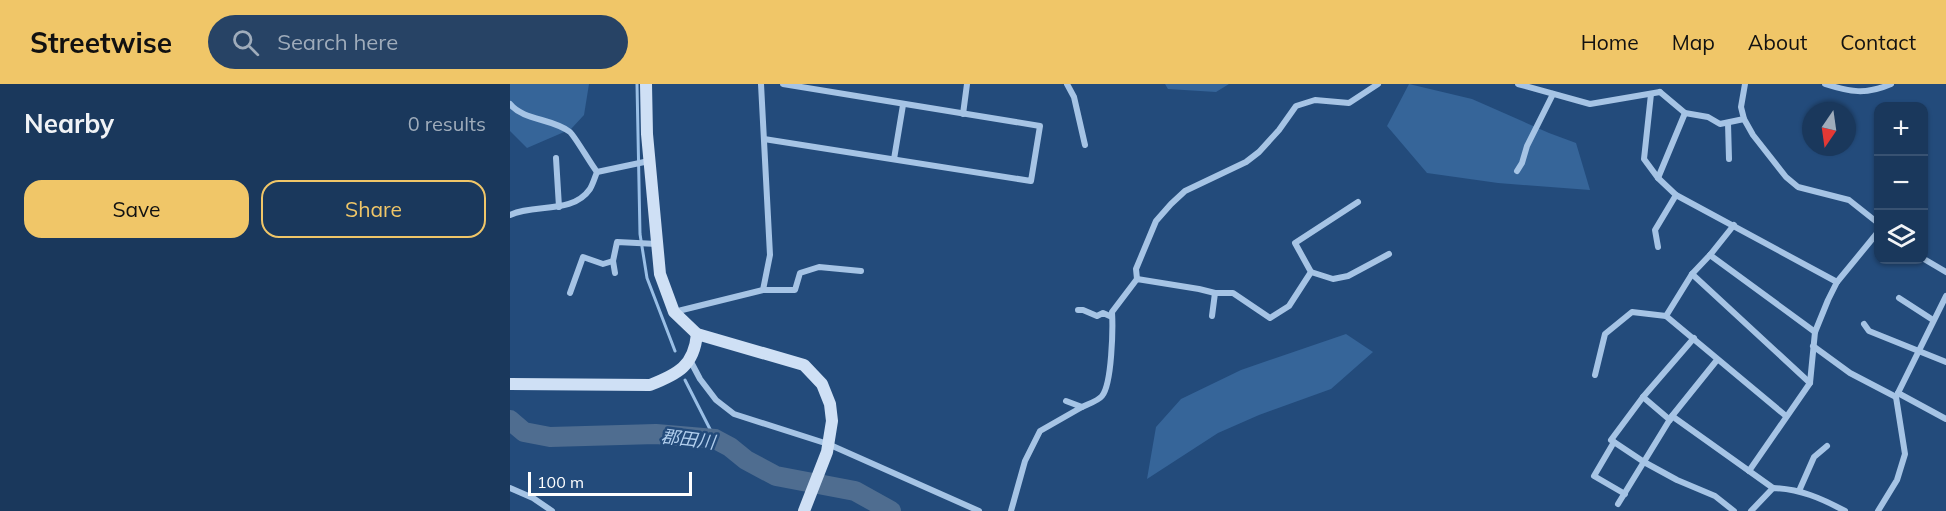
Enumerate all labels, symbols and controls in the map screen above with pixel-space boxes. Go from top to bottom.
search box [208,15,628,69]
text: Streetwise [30,25,172,60]
icon: search [229,26,262,59]
text: Search here [277,28,398,56]
text: Home [1581,29,1639,55]
text: Map [1672,29,1715,55]
text: About [1748,29,1807,55]
text: Contact [1840,29,1916,55]
north arrow [1802,102,1856,156]
map controls [1874,102,1928,264]
button: + [1874,102,1928,156]
text: Nearby [24,107,114,140]
text: 0 results [408,111,486,136]
button: − [1874,156,1928,210]
button: Save [24,180,249,238]
button: Share [261,180,486,238]
button: layers [1874,210,1928,264]
water label: 郡田川 [660,424,718,454]
scale bar [528,469,692,496]
text: 100 m [537,472,584,492]

